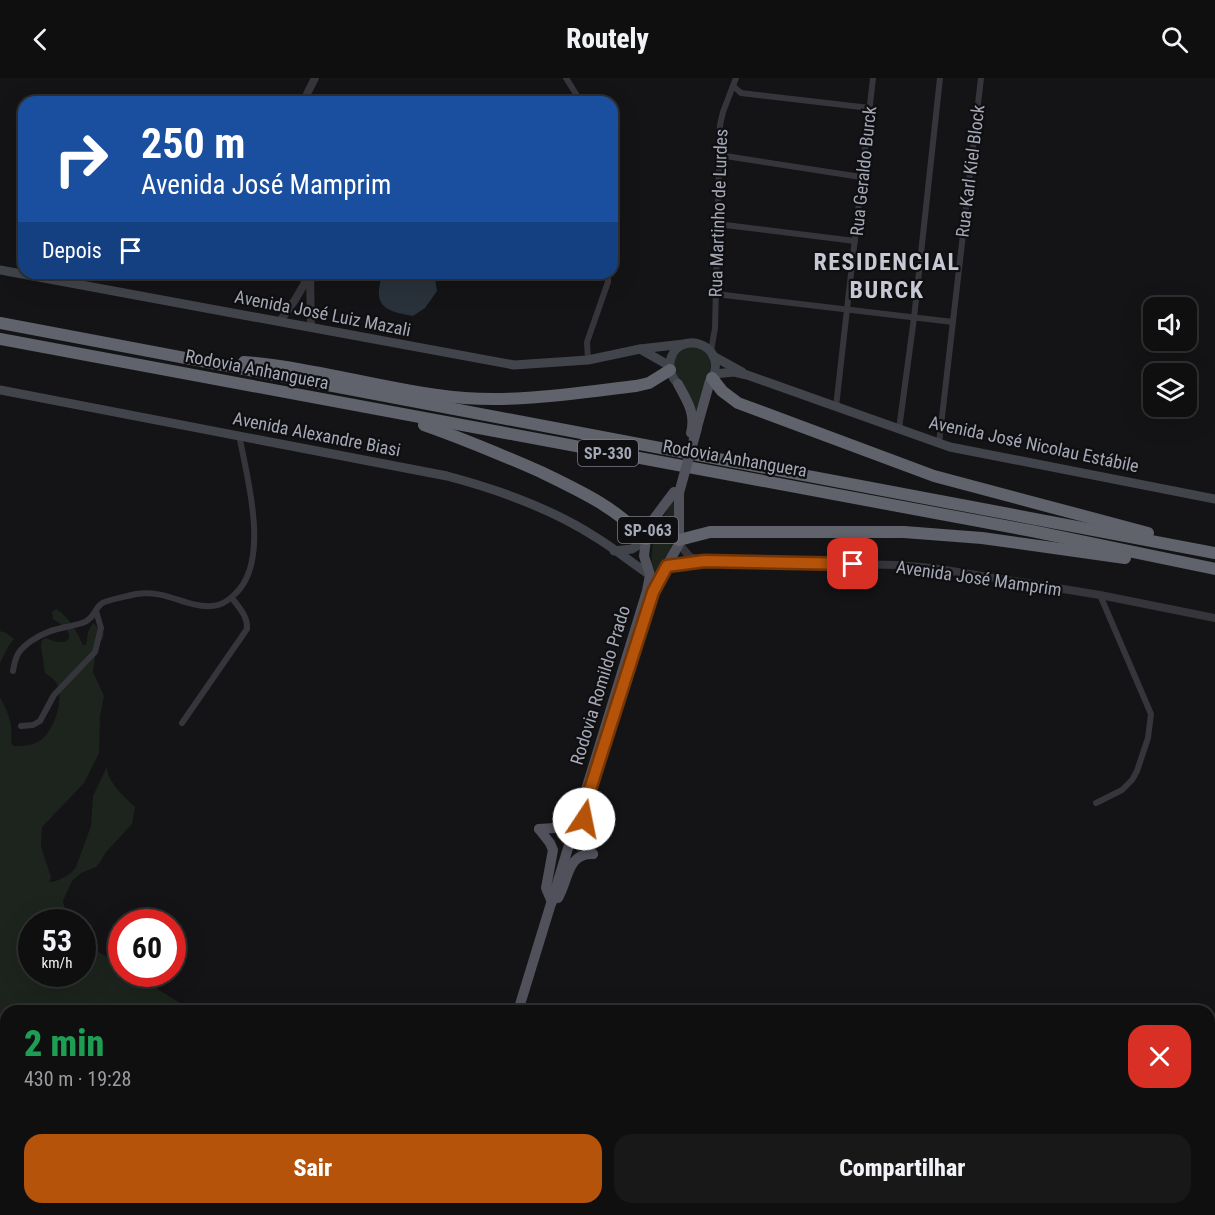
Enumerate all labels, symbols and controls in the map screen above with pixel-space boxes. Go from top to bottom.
icon: back [24,23,57,56]
text: Routely [566,23,649,55]
icon: search [1158,23,1191,56]
street label: Rua Karl Kiel Block [951,104,989,238]
street label: Rua Geraldo Burck [846,105,880,237]
text: 250 m [141,119,246,168]
icon: right [42,120,120,198]
street label: Rua Martinho de Lurdes [705,128,731,298]
text: Avenida José Mamprim [141,169,391,201]
icon: arrive [114,234,147,267]
text: Depois [42,238,102,263]
district label: RESIDENCIAL BURCK [813,248,961,304]
street label: Avenida José Luiz Mazali [233,286,413,340]
map controls [1143,297,1197,417]
button: sound [1143,297,1197,351]
street label: Rodovia Anhanguera [183,345,331,393]
button: layers [1143,363,1197,417]
street label: Avenida Alexandre Biasi [231,407,403,461]
street label: Avenida José Nicolau Estábile [927,411,1141,477]
street label: Rodovia Anhanguera [661,435,809,481]
road number: SP-330 [578,440,638,466]
road number: SP-063 [618,517,678,543]
pin [827,538,878,589]
icon: arrive [836,547,869,580]
street label: Avenida José Mamprim [895,556,1063,600]
street label: Rodovia Romildo Prado [566,603,634,767]
position arrow [552,787,616,851]
speed limit sign: 60 [108,909,186,987]
text: 53 [42,923,72,958]
text: km/h [42,954,72,972]
text: 2 min [24,1023,104,1065]
button: close [1128,1025,1191,1088]
text: 430 m · 19:28 [24,1067,131,1091]
button: Sair [24,1134,602,1203]
button: Compartilhar [614,1134,1191,1203]

